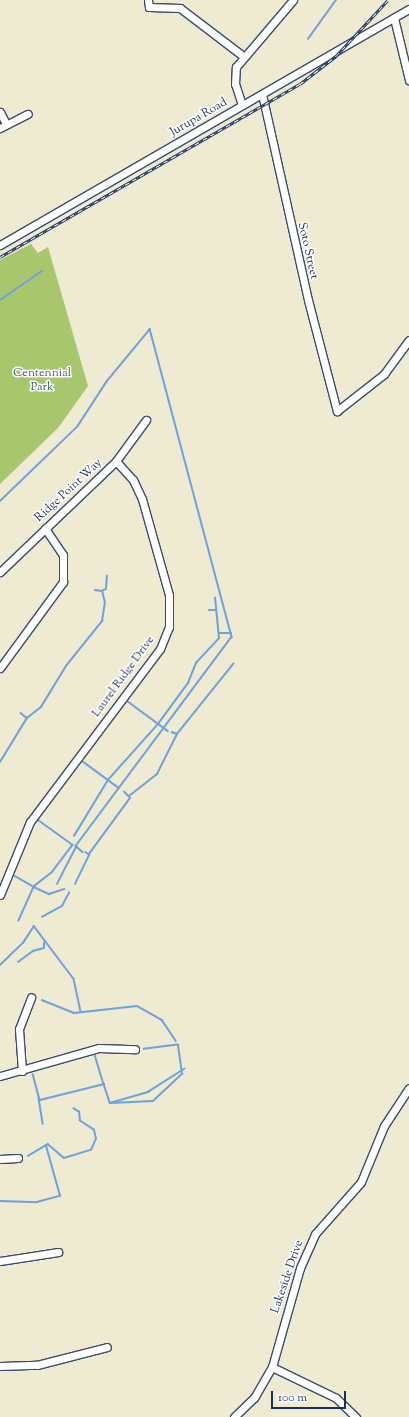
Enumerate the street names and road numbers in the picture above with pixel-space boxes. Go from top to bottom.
street label: Jurupa Road [168,96,230,140]
street label: Soto Street [293,221,321,281]
street label: Ridge Point Way [32,456,106,526]
street label: Laurel Ridge Drive [90,634,158,720]
street label: Lakeside Drive [269,1239,307,1315]

